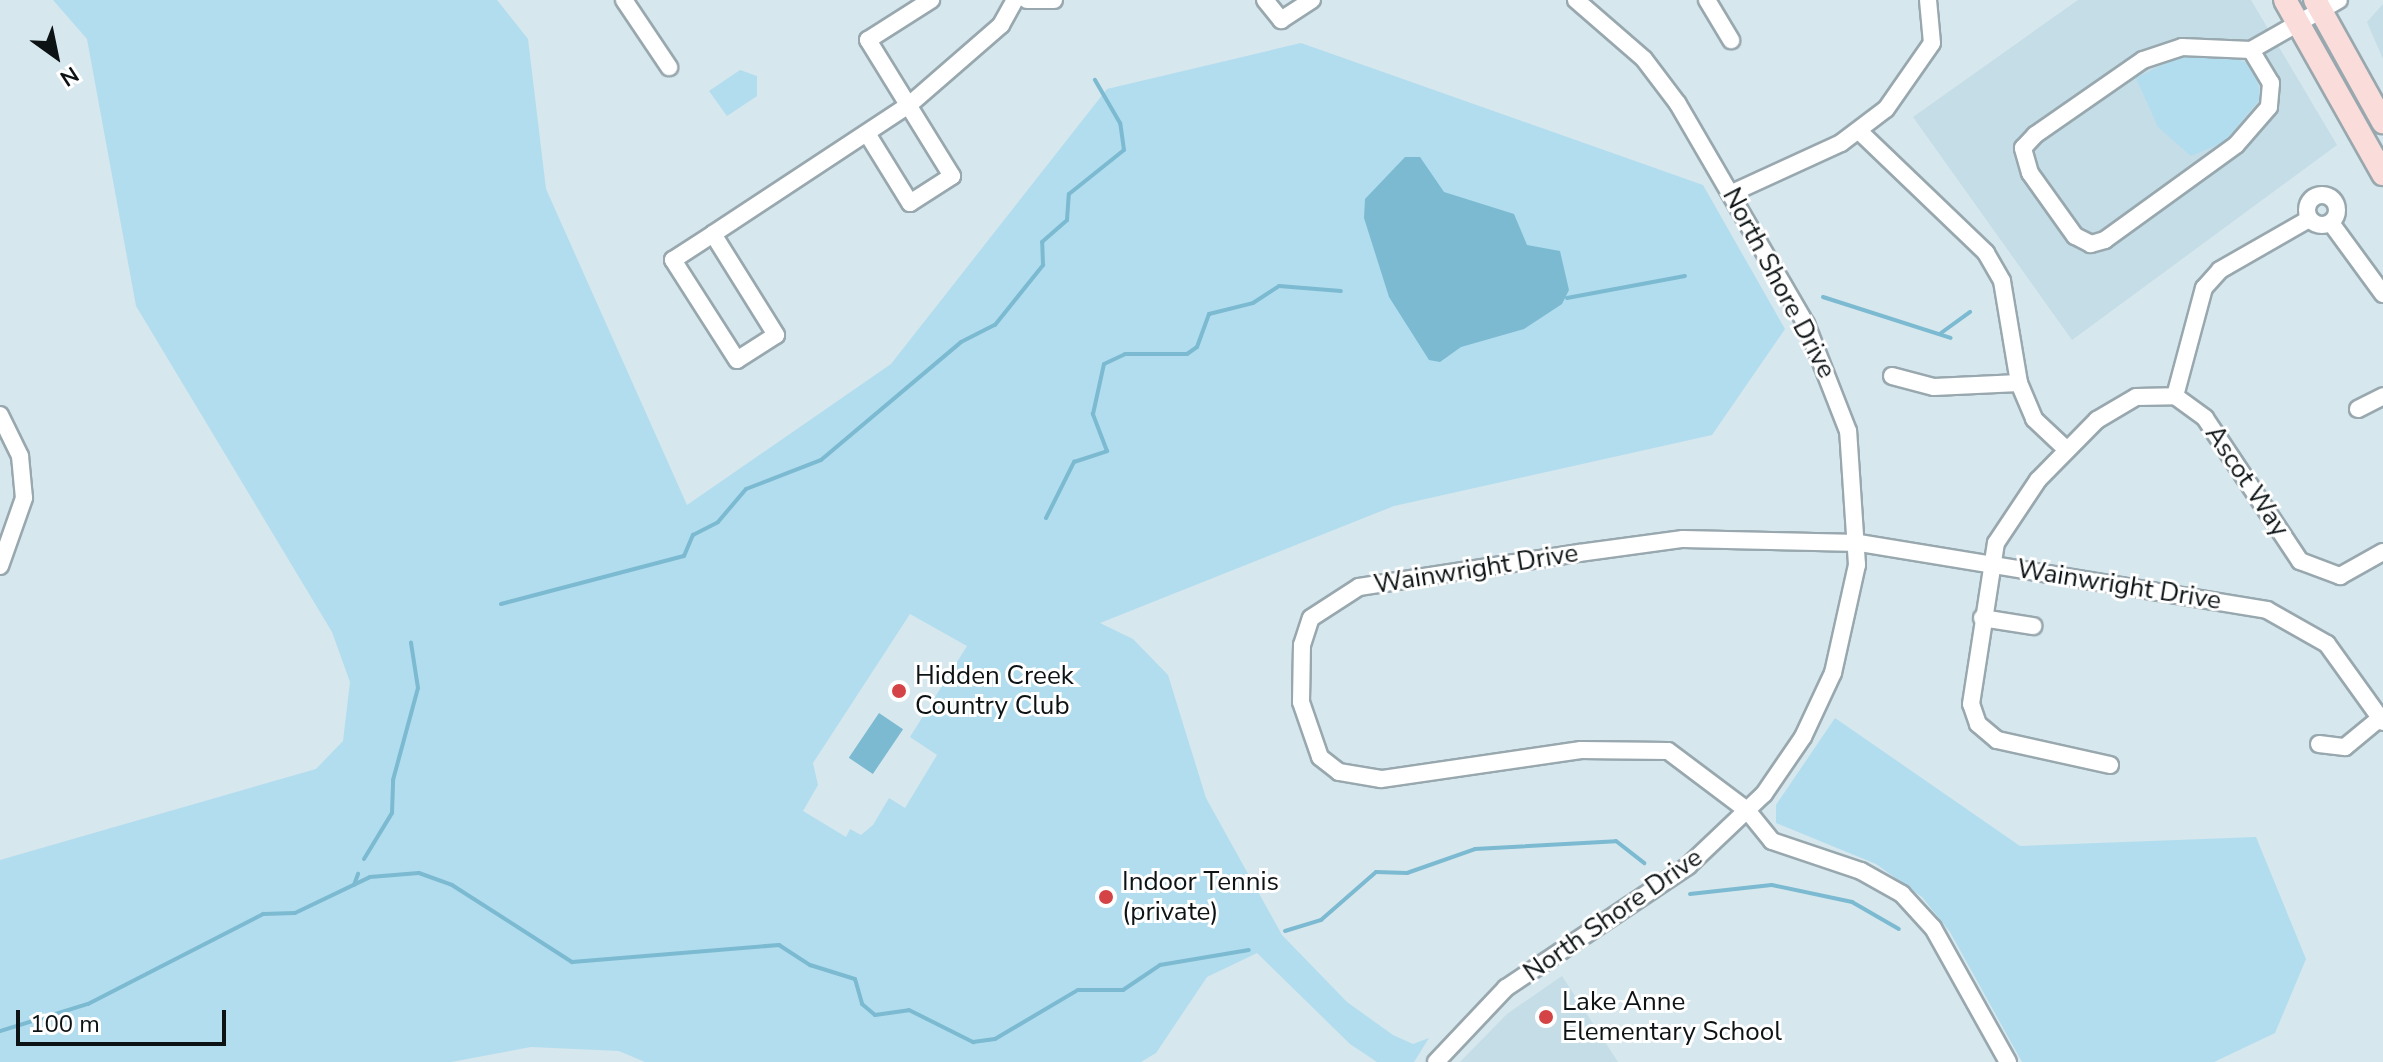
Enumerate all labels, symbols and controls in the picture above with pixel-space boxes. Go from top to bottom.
north arrow [16,16,96,96]
text: N [54,59,84,93]
street label: North Shore Drive [1716,183,1842,383]
street label: Ascot Way [2198,419,2296,543]
street label: Wainwright Drive [1372,537,1580,601]
street label: Wainwright Drive [2015,553,2223,617]
place label: Hidden Creek Country Club [915,660,1074,722]
marker: Hidden Creek Country Club [890,682,908,700]
street label: North Shore Drive [1518,842,1708,988]
place label: Indoor Tennis (private) [1122,866,1279,928]
marker: Indoor Tennis (private) [1097,888,1115,906]
place label: Lake Anne Elementary School [1562,986,1782,1048]
scale bar [20,994,230,1044]
text: 100 m [30,1008,100,1040]
marker: Lake Anne Elementary School [1537,1008,1555,1026]

